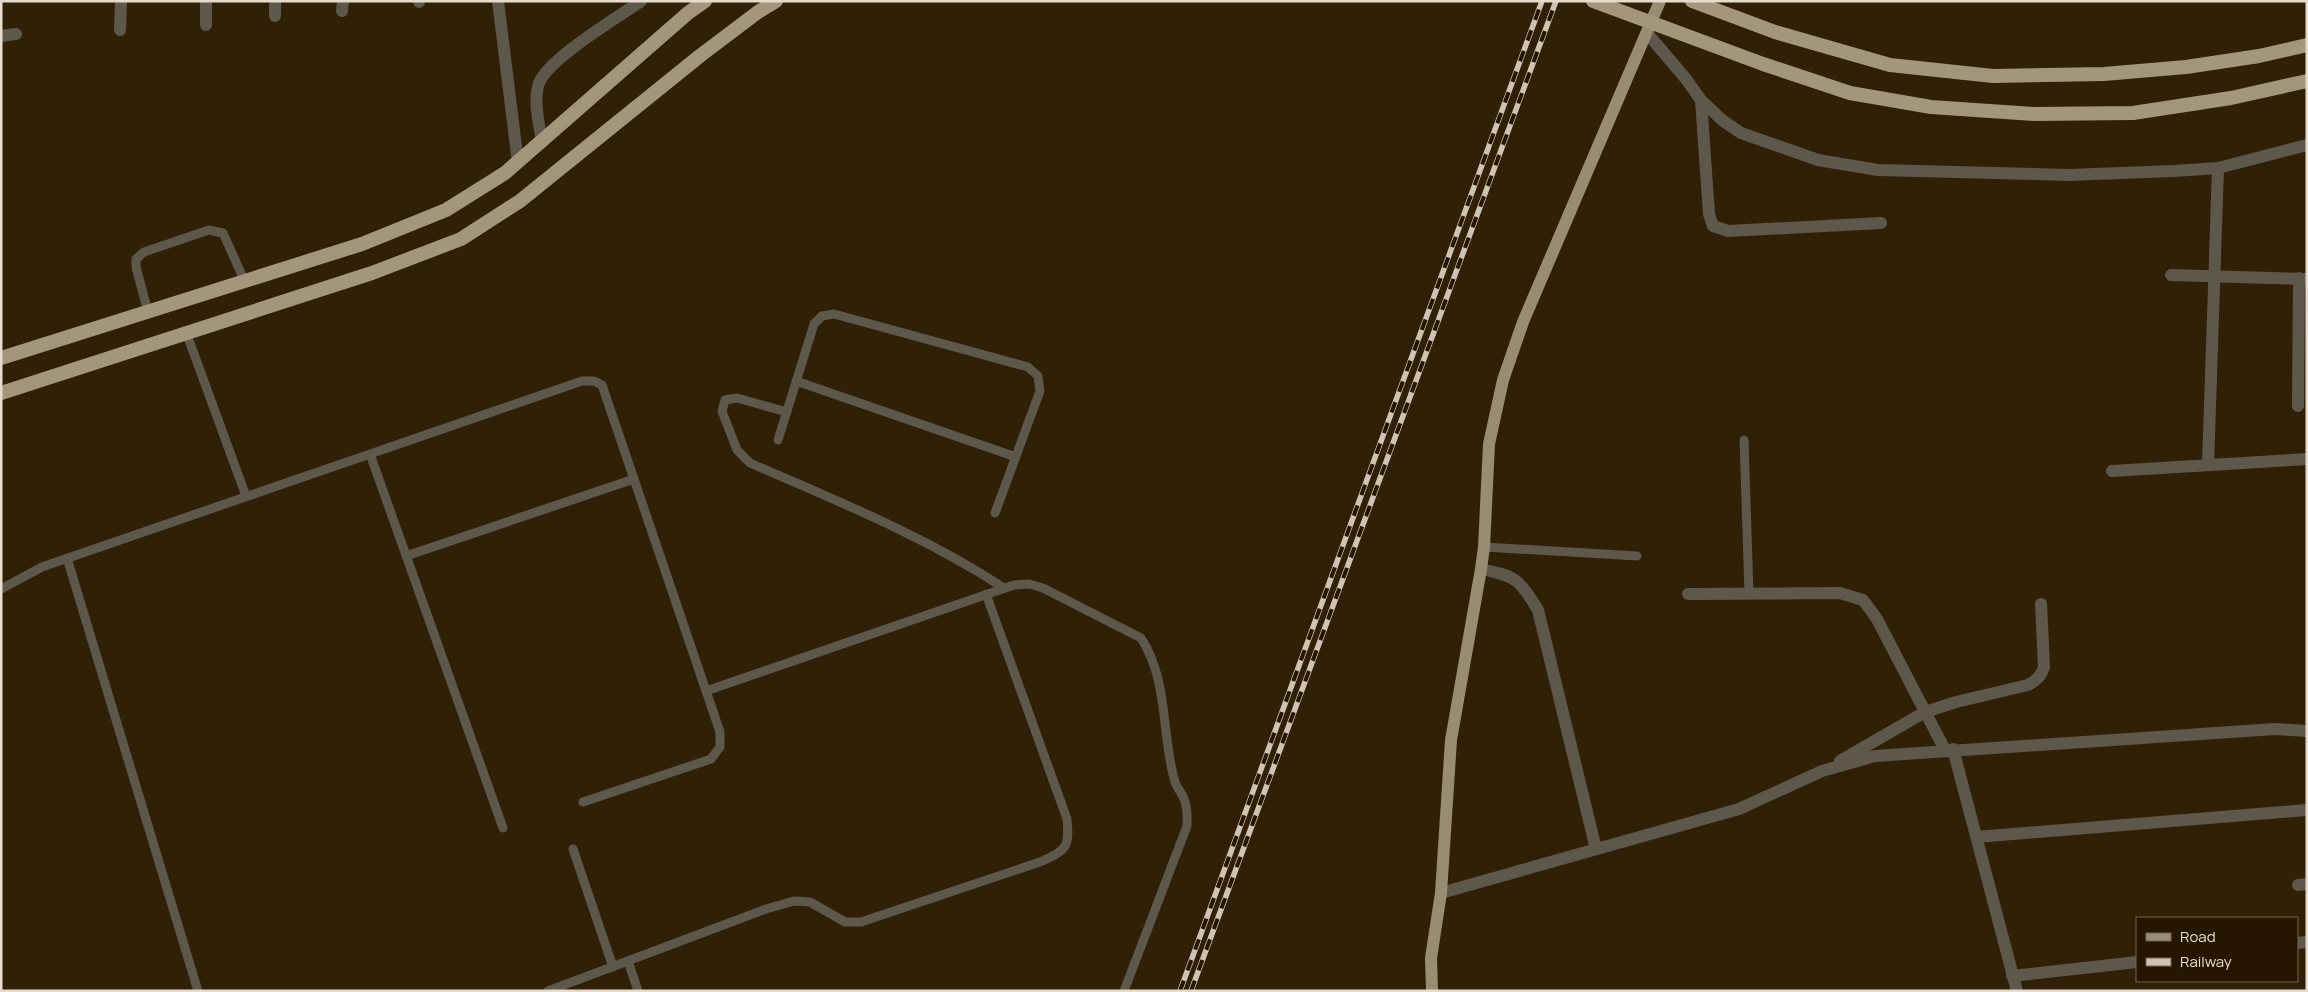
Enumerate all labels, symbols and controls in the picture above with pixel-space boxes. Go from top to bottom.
legend [2136,917,2298,982]
text: Road [2180,926,2216,947]
text: Railway [2180,951,2232,972]

